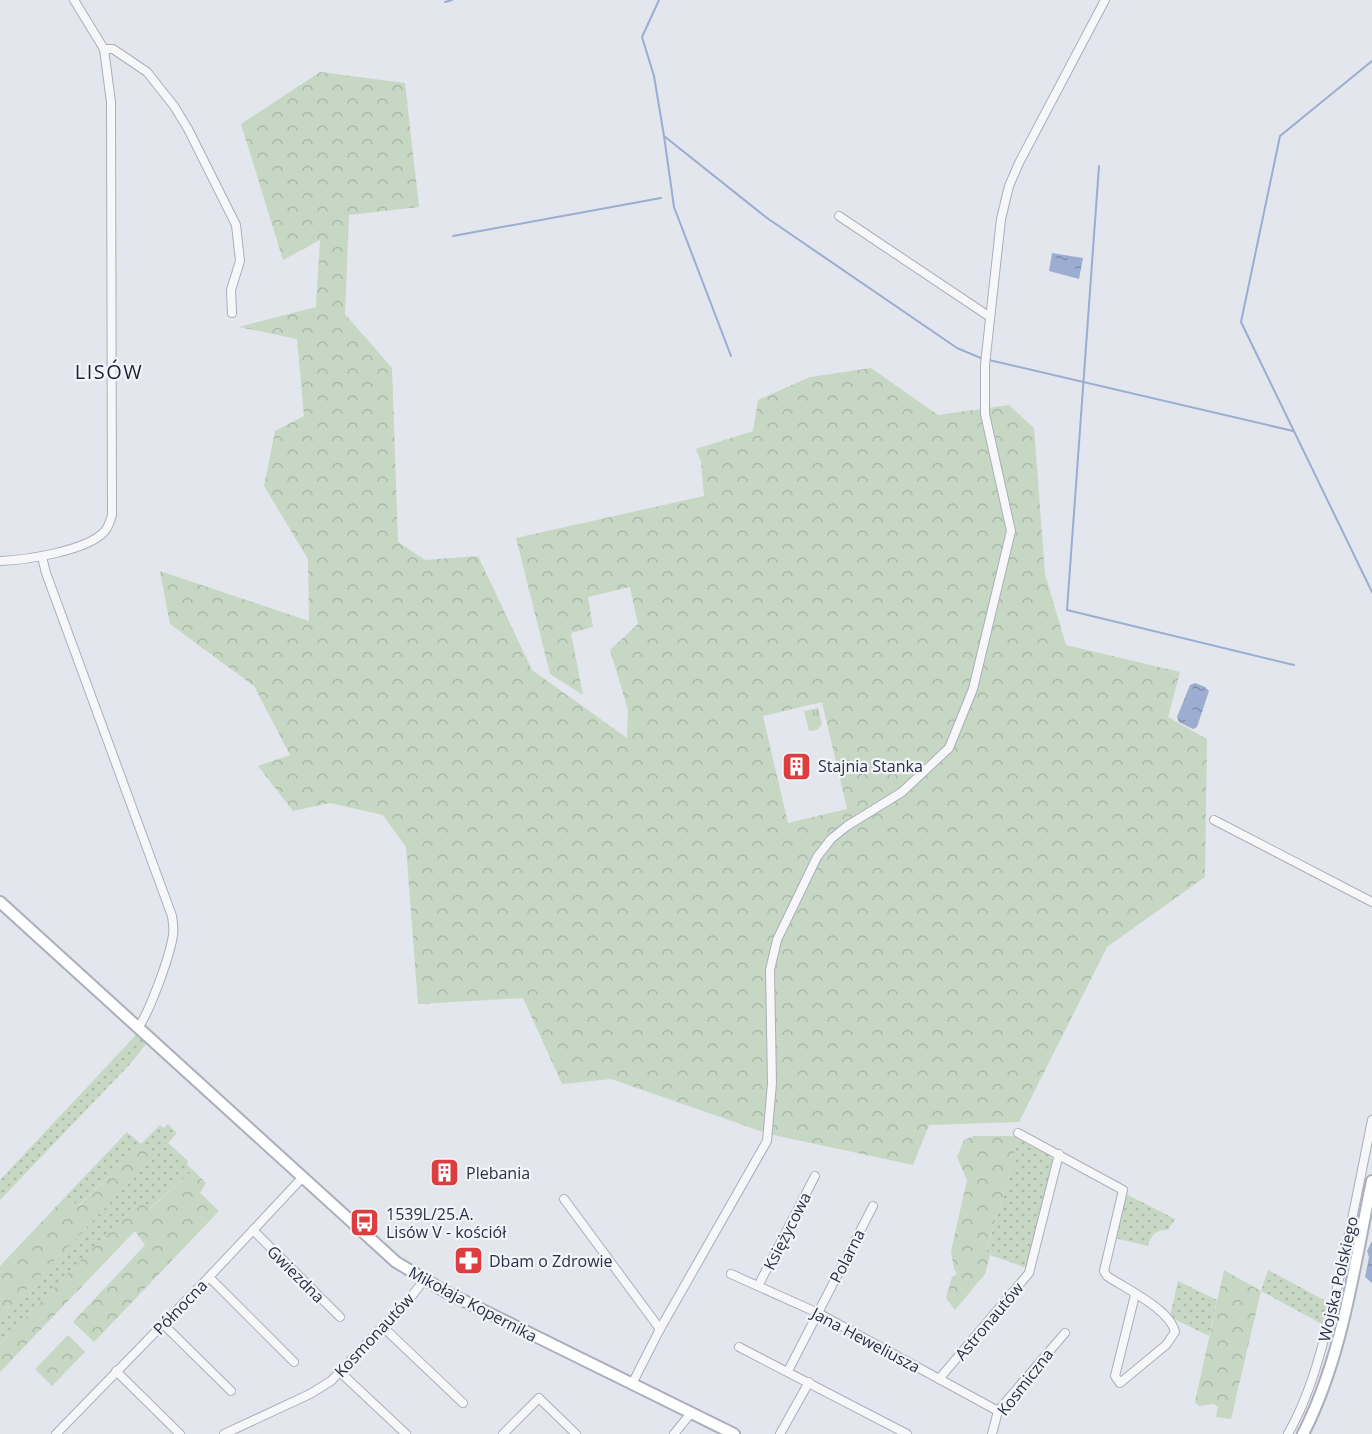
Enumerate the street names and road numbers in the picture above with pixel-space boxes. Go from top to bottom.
street label: Księżycowa [758,1188,816,1274]
street label: Wojska Polskiego [1313,1214,1363,1344]
street label: Polarna [824,1225,870,1287]
street label: Gwiezdna [262,1240,330,1308]
street label: Mikołaja Kopernika [405,1261,541,1347]
street label: Północna [148,1275,212,1339]
street label: Astronautów [950,1277,1029,1365]
street label: Kosmonautów [329,1288,419,1382]
street label: Jana Heweliusza [806,1301,924,1378]
street label: Kosmiczna [992,1344,1058,1420]

